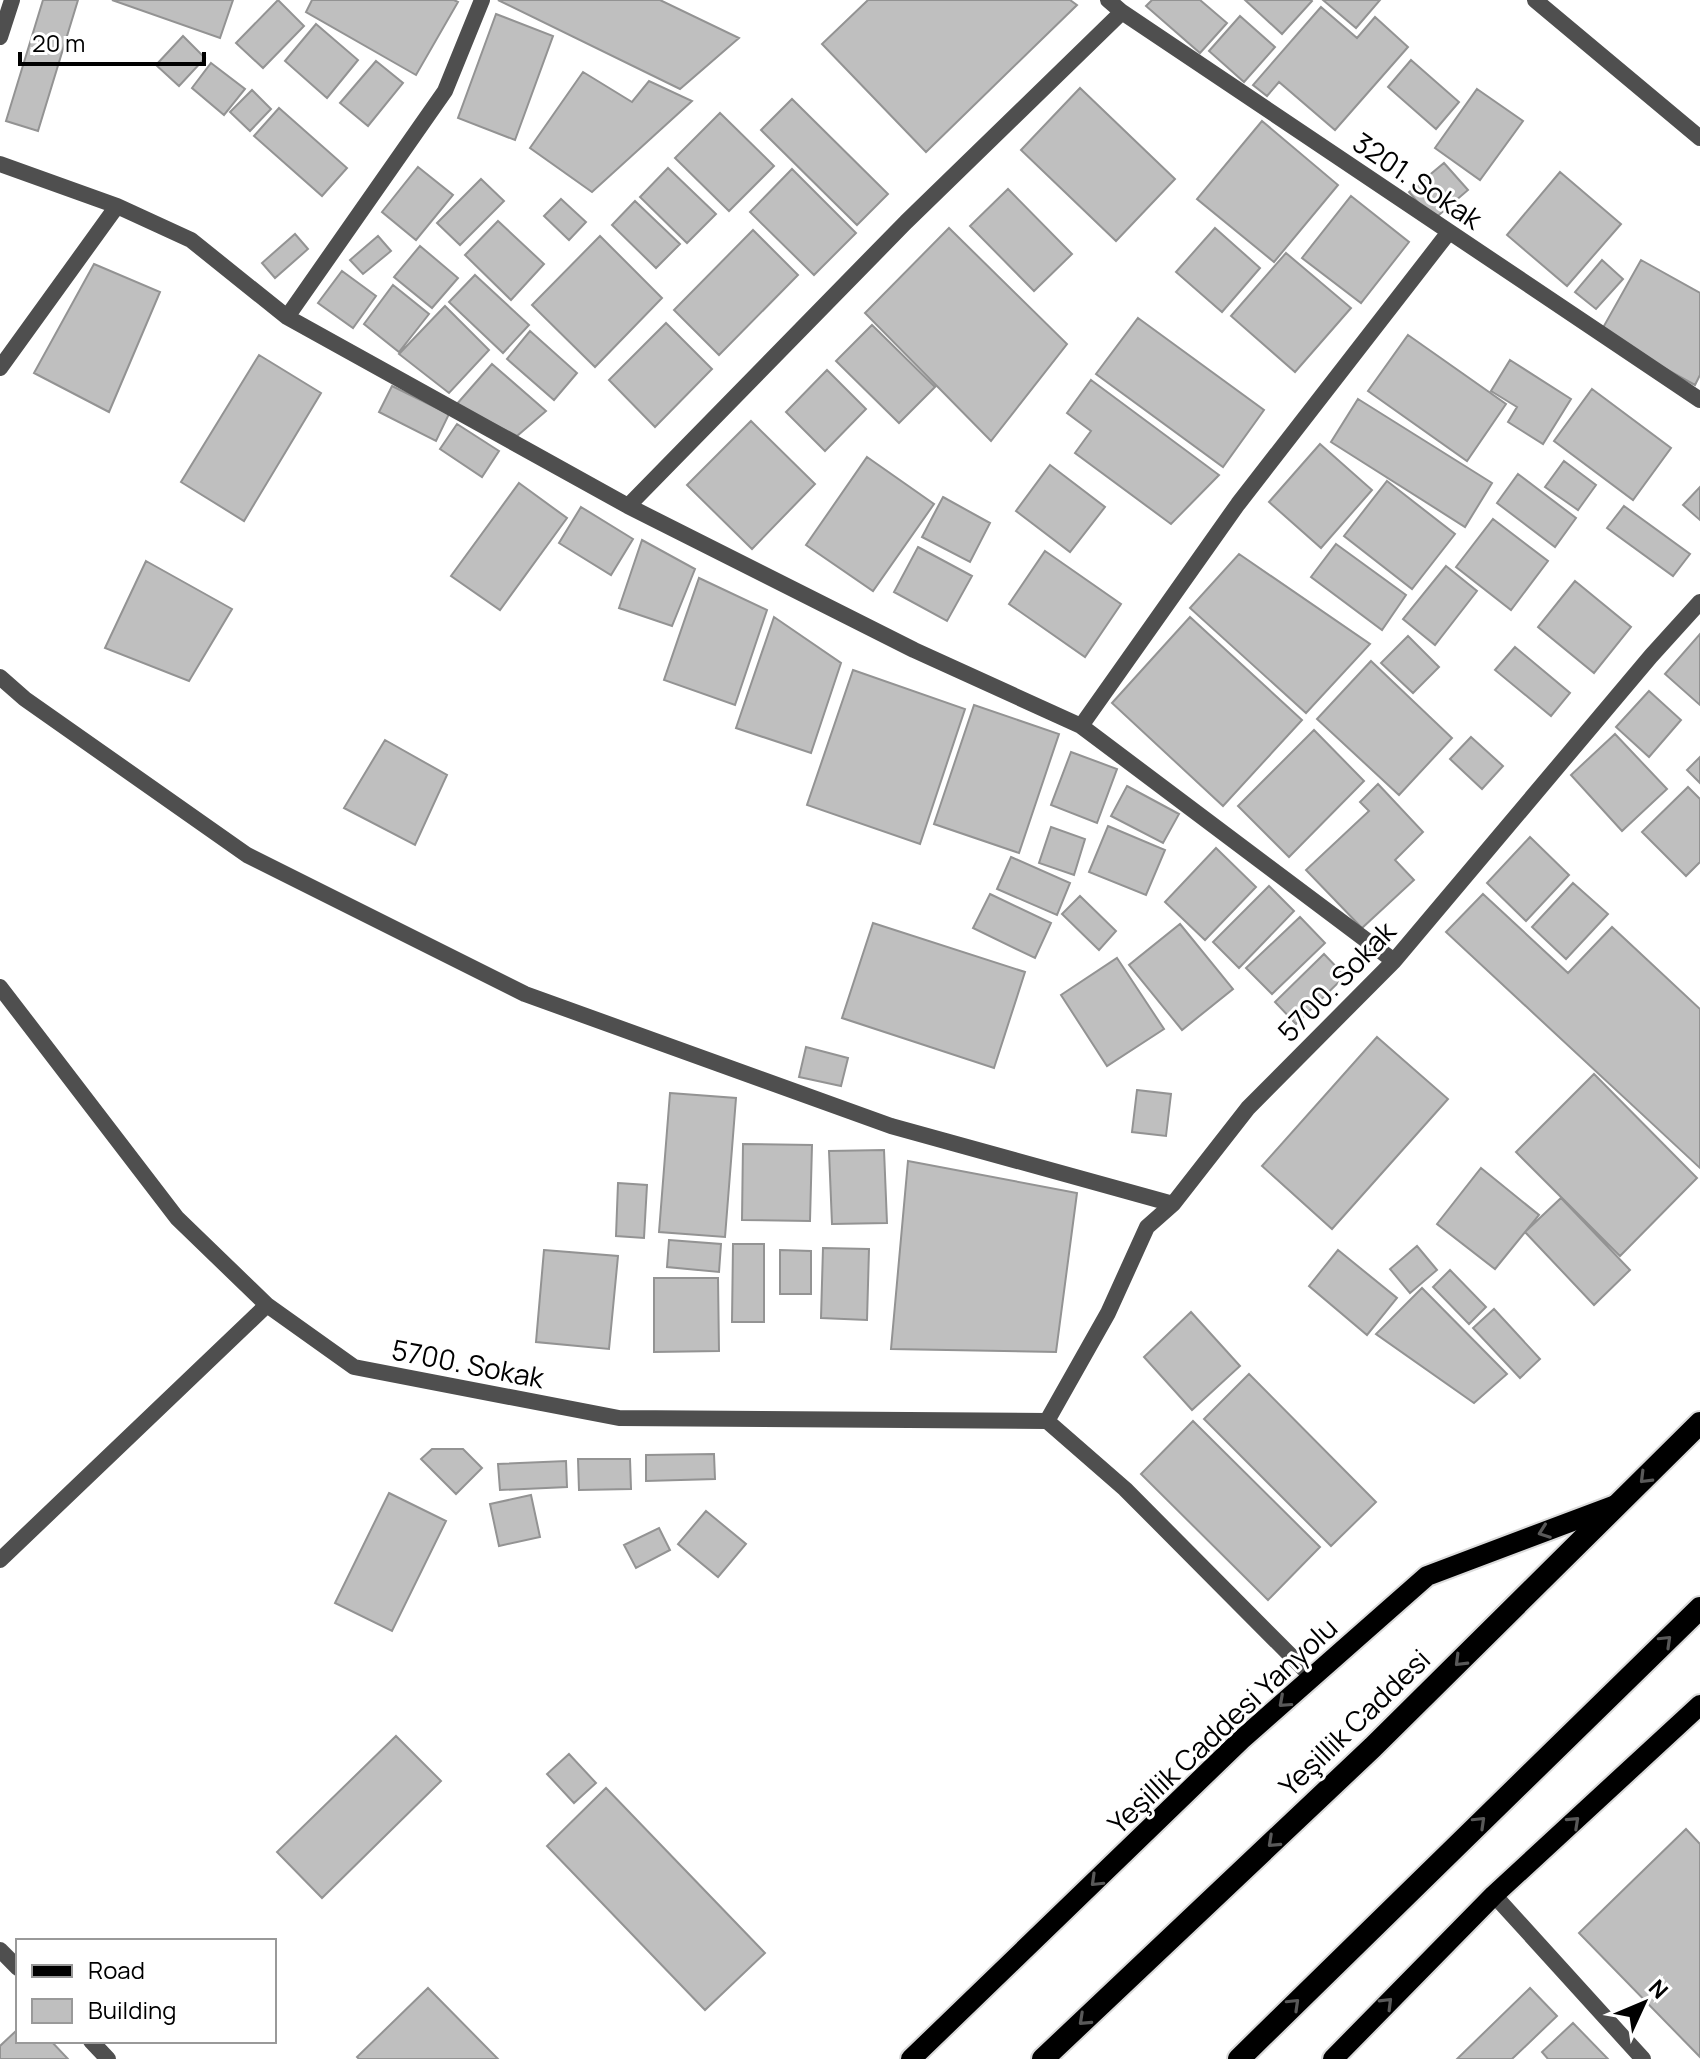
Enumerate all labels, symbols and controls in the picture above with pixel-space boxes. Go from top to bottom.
scale bar [20,16,204,66]
text: 20 m [32,26,85,59]
street label: 3201. Sokak [1346,123,1491,238]
street label: 5700. Sokak [1269,912,1404,1050]
street label: 5700. Sokak [389,1330,548,1397]
one-way arrow [1640,1469,1654,1483]
one-way arrow [1538,1522,1552,1539]
street label: Yeşillik Caddesi Yanyolu [1099,1608,1345,1842]
one-way arrow [1657,1636,1672,1650]
street label: Yeşillik Caddesi [1270,1640,1438,1804]
one-way arrow [1455,1652,1469,1666]
one-way arrow [1279,1692,1294,1706]
one-way arrow [1471,1817,1485,1832]
one-way arrow [1564,1817,1579,1831]
one-way arrow [1268,1832,1282,1847]
one-way arrow [1091,1871,1105,1886]
legend [16,1939,276,2043]
text: Road [88,1953,145,1986]
north arrow [1604,1963,1684,2043]
text: N [1642,1973,1675,2005]
text: Building [88,1993,176,2026]
one-way arrow [1378,1998,1393,2013]
one-way arrow [1285,1999,1300,2014]
one-way arrow [1079,2011,1093,2026]

